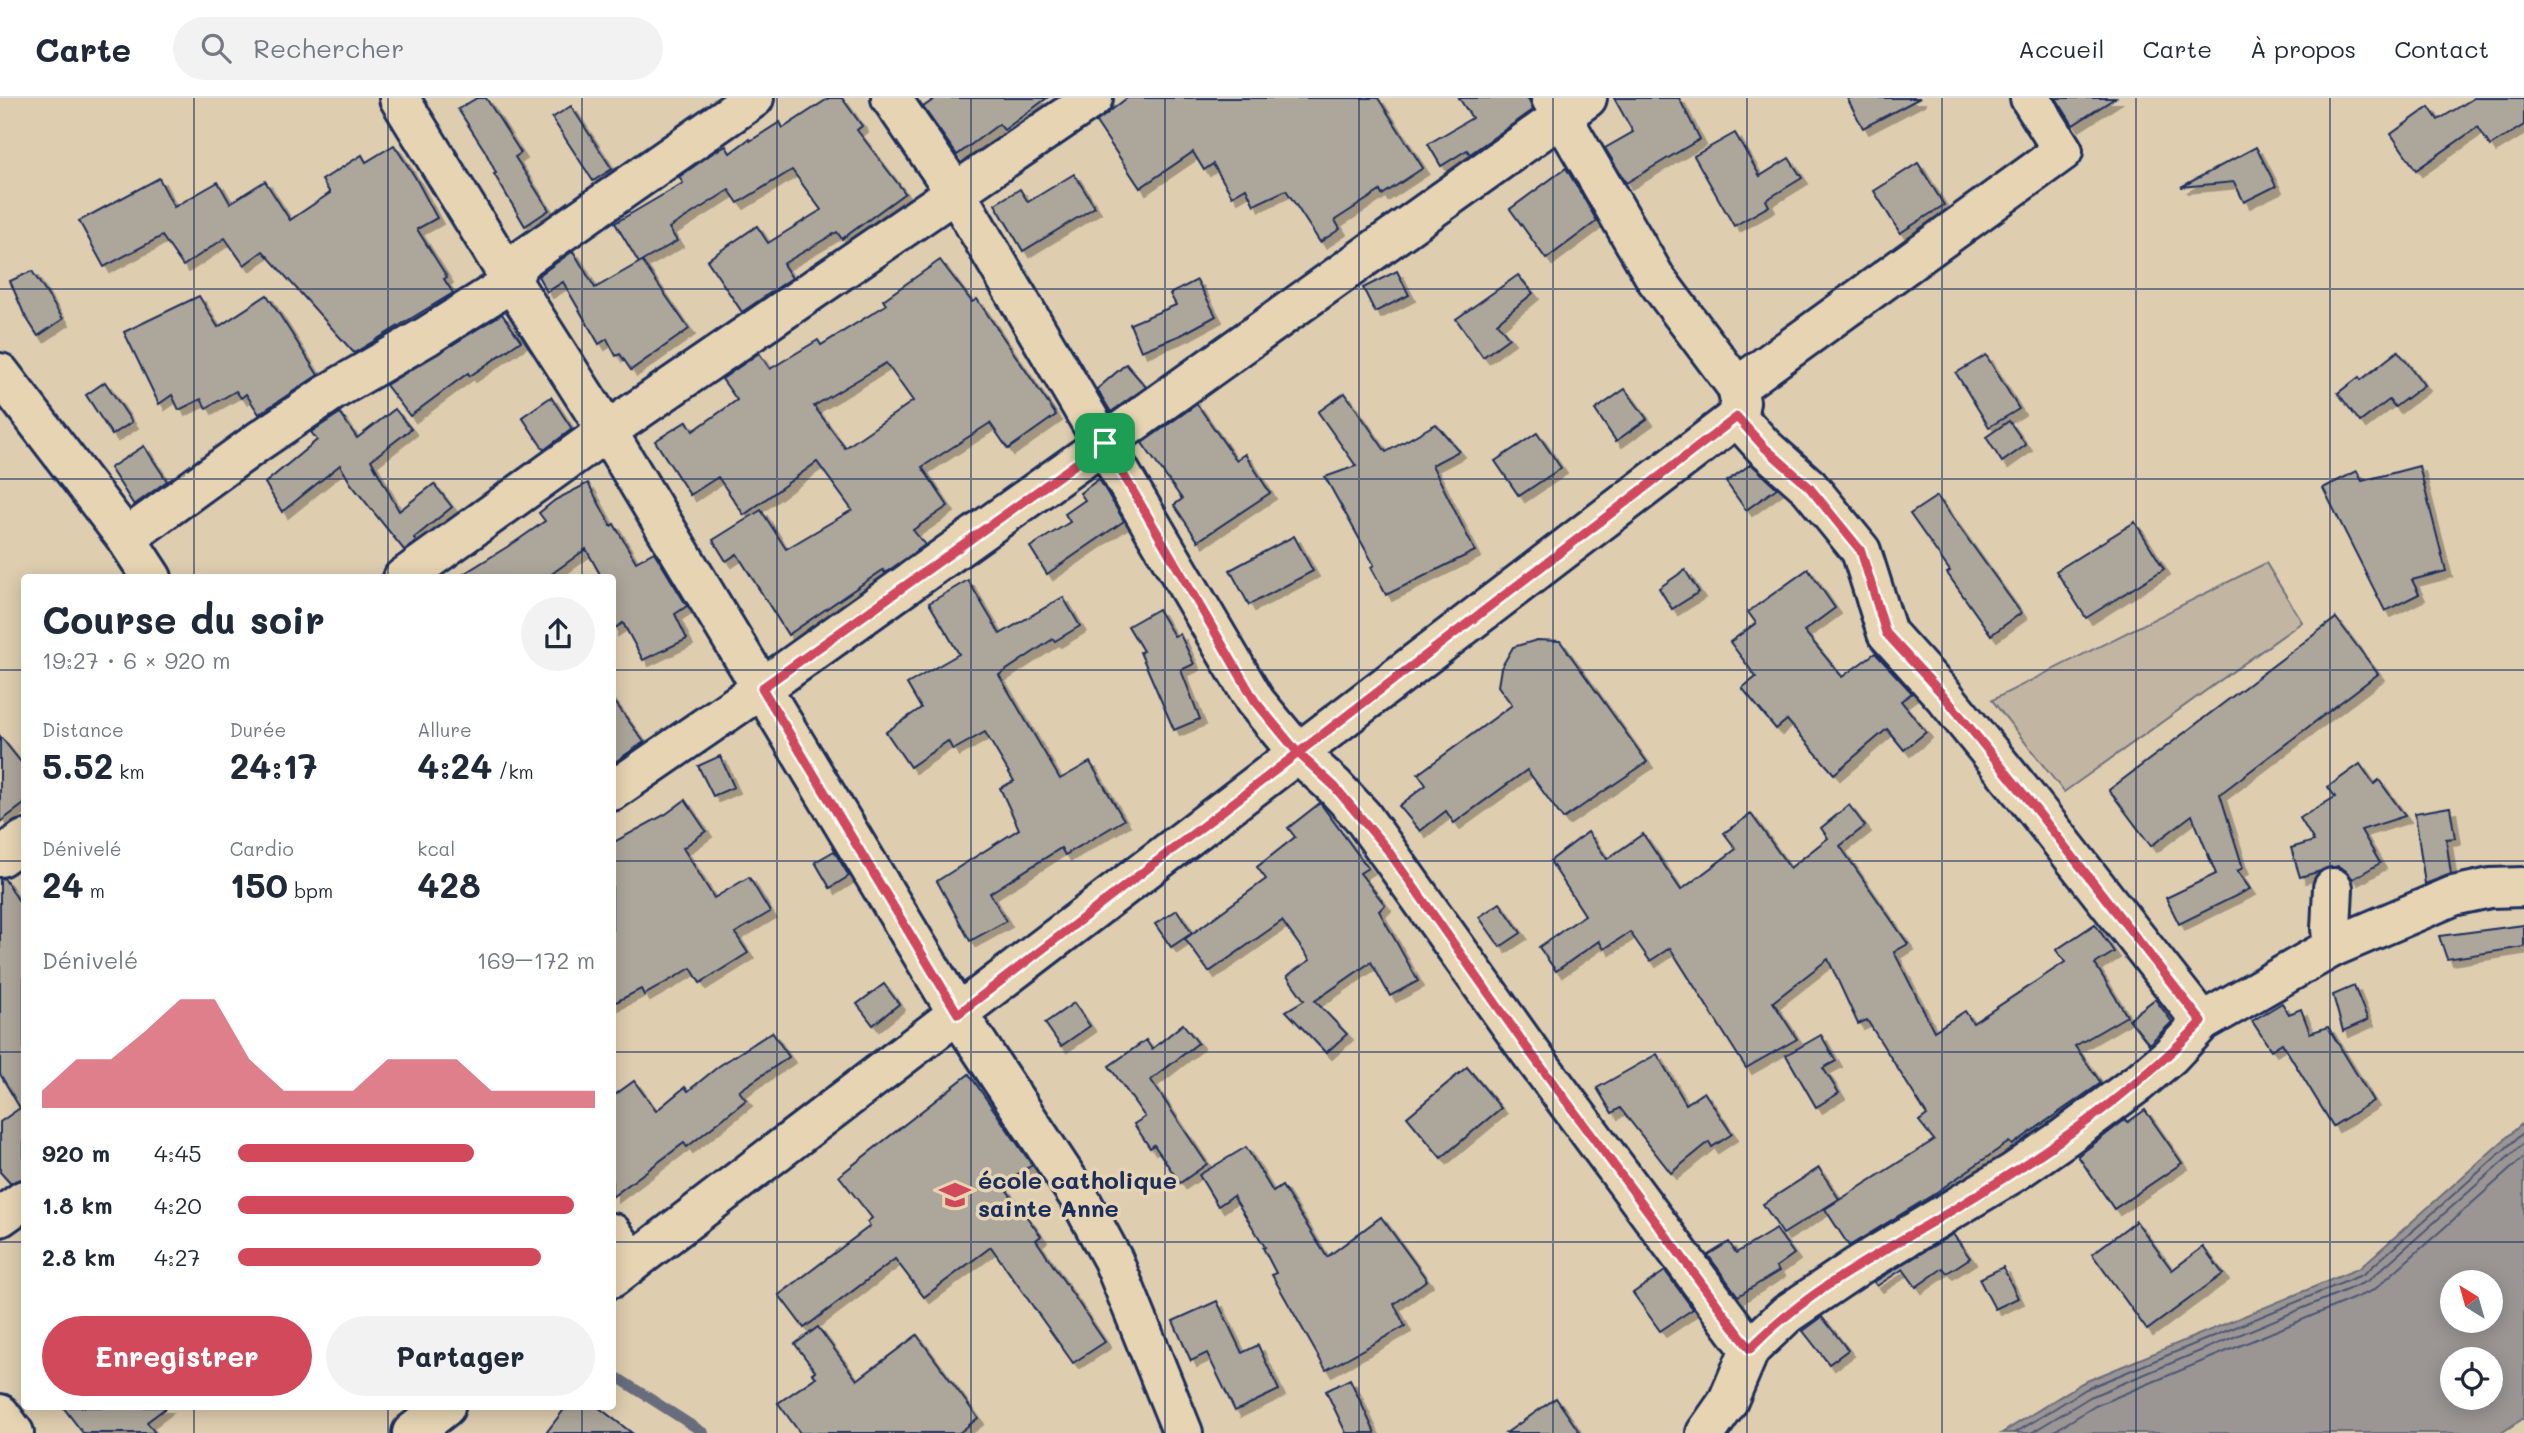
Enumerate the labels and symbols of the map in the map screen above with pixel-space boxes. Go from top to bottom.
pin [1075,413,1135,473]
place label: école catholique sainte Anne [978,1164,1177,1223]
school or university icon: école catholique sainte Anne [938,1178,972,1212]
north arrow [2440,1270,2502,1334]

